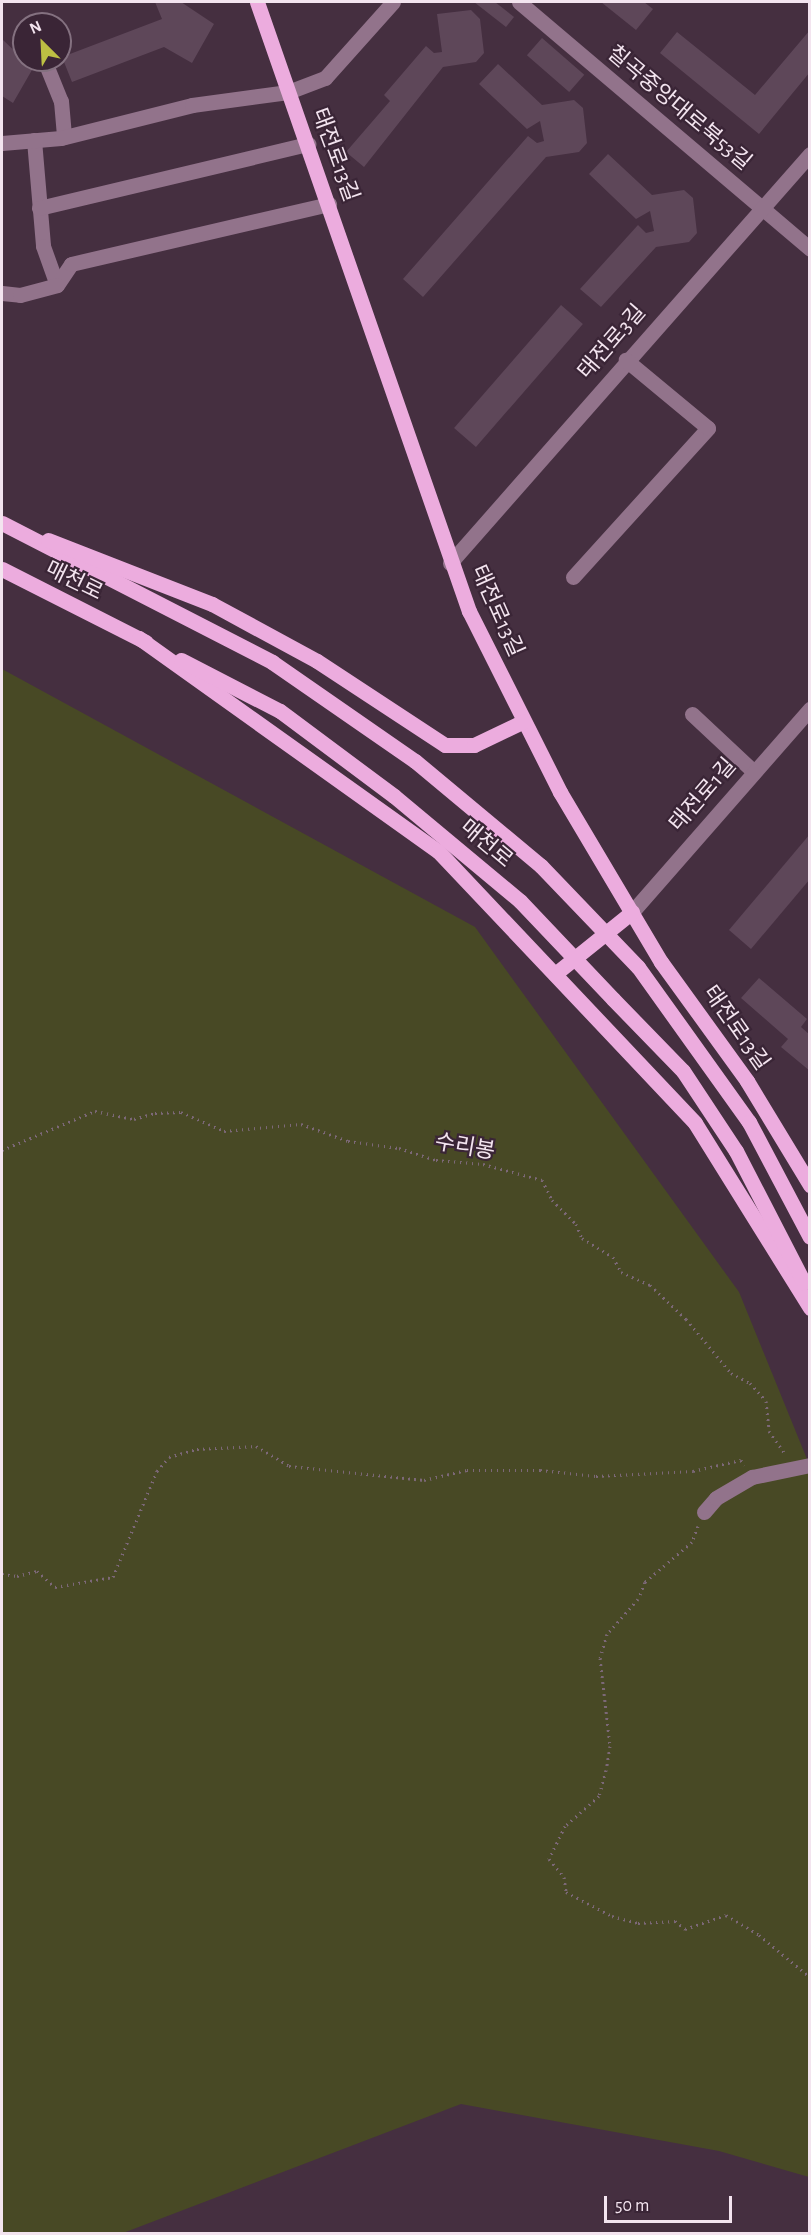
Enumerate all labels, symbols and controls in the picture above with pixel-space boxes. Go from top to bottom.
north arrow [12,12,72,72]
text: N [27,18,44,37]
street label: 칠곡중앙대로북53길 [602,40,756,176]
street label: 태전로13길 [306,105,364,205]
street label: 태전로3길 [573,299,651,385]
street label: 매천로 [41,556,107,606]
street label: 태전로13길 [465,561,529,661]
street label: 태전로1길 [664,753,742,837]
street label: 매천로 [454,814,518,874]
street label: 태전로13길 [697,980,775,1076]
street label: 수리봉 [433,1129,497,1165]
scale bar [607,2184,734,2222]
text: 50 m [615,2197,649,2215]

